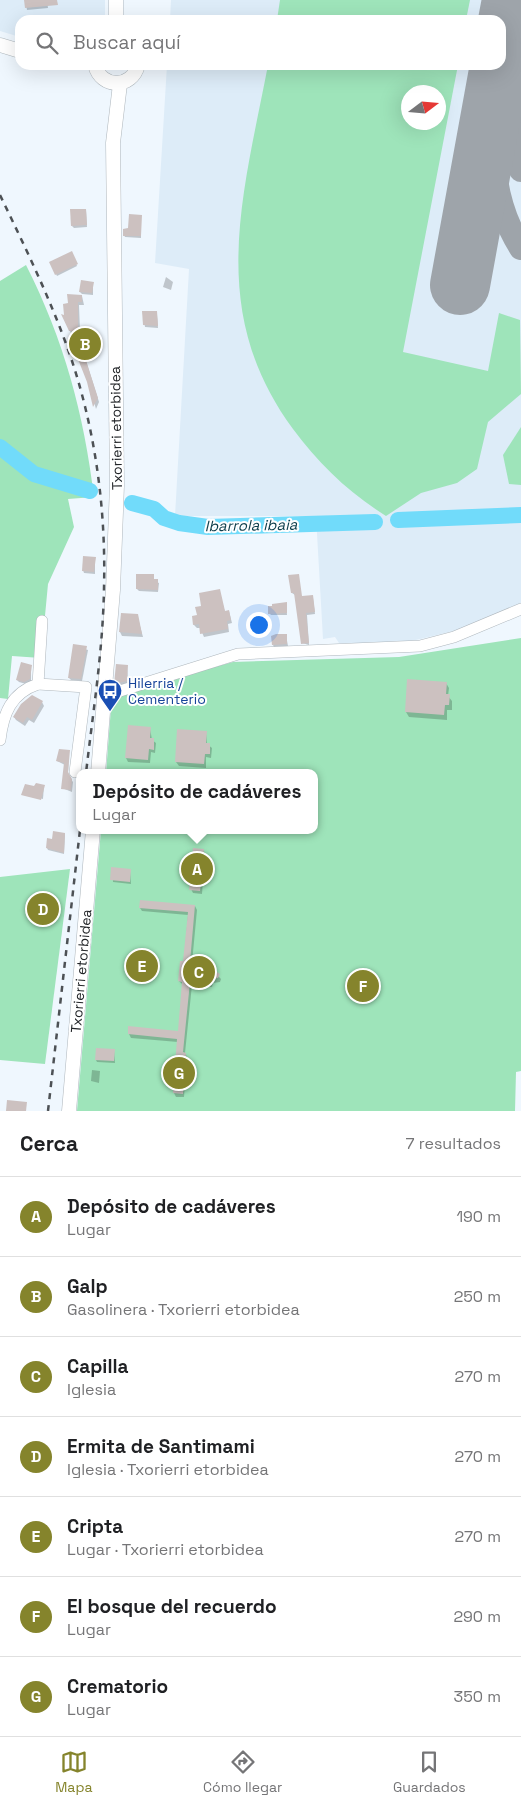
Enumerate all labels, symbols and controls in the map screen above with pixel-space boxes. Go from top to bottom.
search box [15,15,506,70]
icon: search [33,29,61,57]
text: Buscar aquí [73,30,181,55]
north arrow [401,85,446,130]
pin: B [69,325,101,363]
street label: Txorierri etorbidea [106,366,126,490]
water label: Ibarrola ibaia [205,515,298,535]
your location [246,612,272,638]
place label: Hilerria / Cementerio [128,674,206,708]
bus stop icon: Hilerria / Cementerio [97,678,123,712]
popup [76,769,318,834]
text: Depósito de cadáveres [93,779,301,804]
text: Lugar [93,804,137,825]
pin: A [181,850,213,888]
pin: D [27,890,59,928]
street label: Txorierri etorbidea [67,908,95,1034]
pin: E [126,947,158,985]
pin: C [183,953,215,991]
pin: F [347,967,379,1005]
pin: G [163,1054,195,1092]
text: Cerca [20,1130,78,1157]
text: 7 resultados [406,1133,501,1154]
text: Depósito de cadáveres [67,1194,276,1219]
text: A [31,1206,41,1227]
text: 190 m [456,1206,501,1227]
text: Lugar [67,1219,111,1240]
text: Galp [67,1274,108,1299]
text: B [31,1286,41,1307]
text: 250 m [454,1286,501,1307]
text: Gasolinera · Txorierri etorbidea [67,1299,300,1320]
text: Capilla [67,1354,128,1379]
text: C [31,1366,41,1387]
text: 270 m [454,1366,501,1387]
text: Iglesia [67,1379,116,1400]
text: Ermita de Santimami [67,1434,255,1459]
text: D [31,1446,41,1467]
text: 270 m [454,1446,501,1467]
text: Iglesia · Txorierri etorbidea [67,1459,269,1480]
text: Cripta [67,1514,123,1539]
text: E [32,1526,40,1547]
text: 270 m [454,1526,501,1547]
text: Lugar · Txorierri etorbidea [67,1539,264,1560]
text: El bosque del recuerdo [67,1594,277,1619]
text: F [32,1606,40,1627]
text: 290 m [453,1606,501,1627]
text: Lugar [67,1619,111,1640]
text: Crematorio [67,1674,168,1699]
text: G [31,1686,41,1707]
text: 350 m [454,1686,501,1707]
text: Lugar [67,1699,111,1720]
tab: Mapa [55,1748,92,1796]
tab: Cómo llegar [203,1748,282,1796]
tab: Guardados [393,1748,466,1796]

